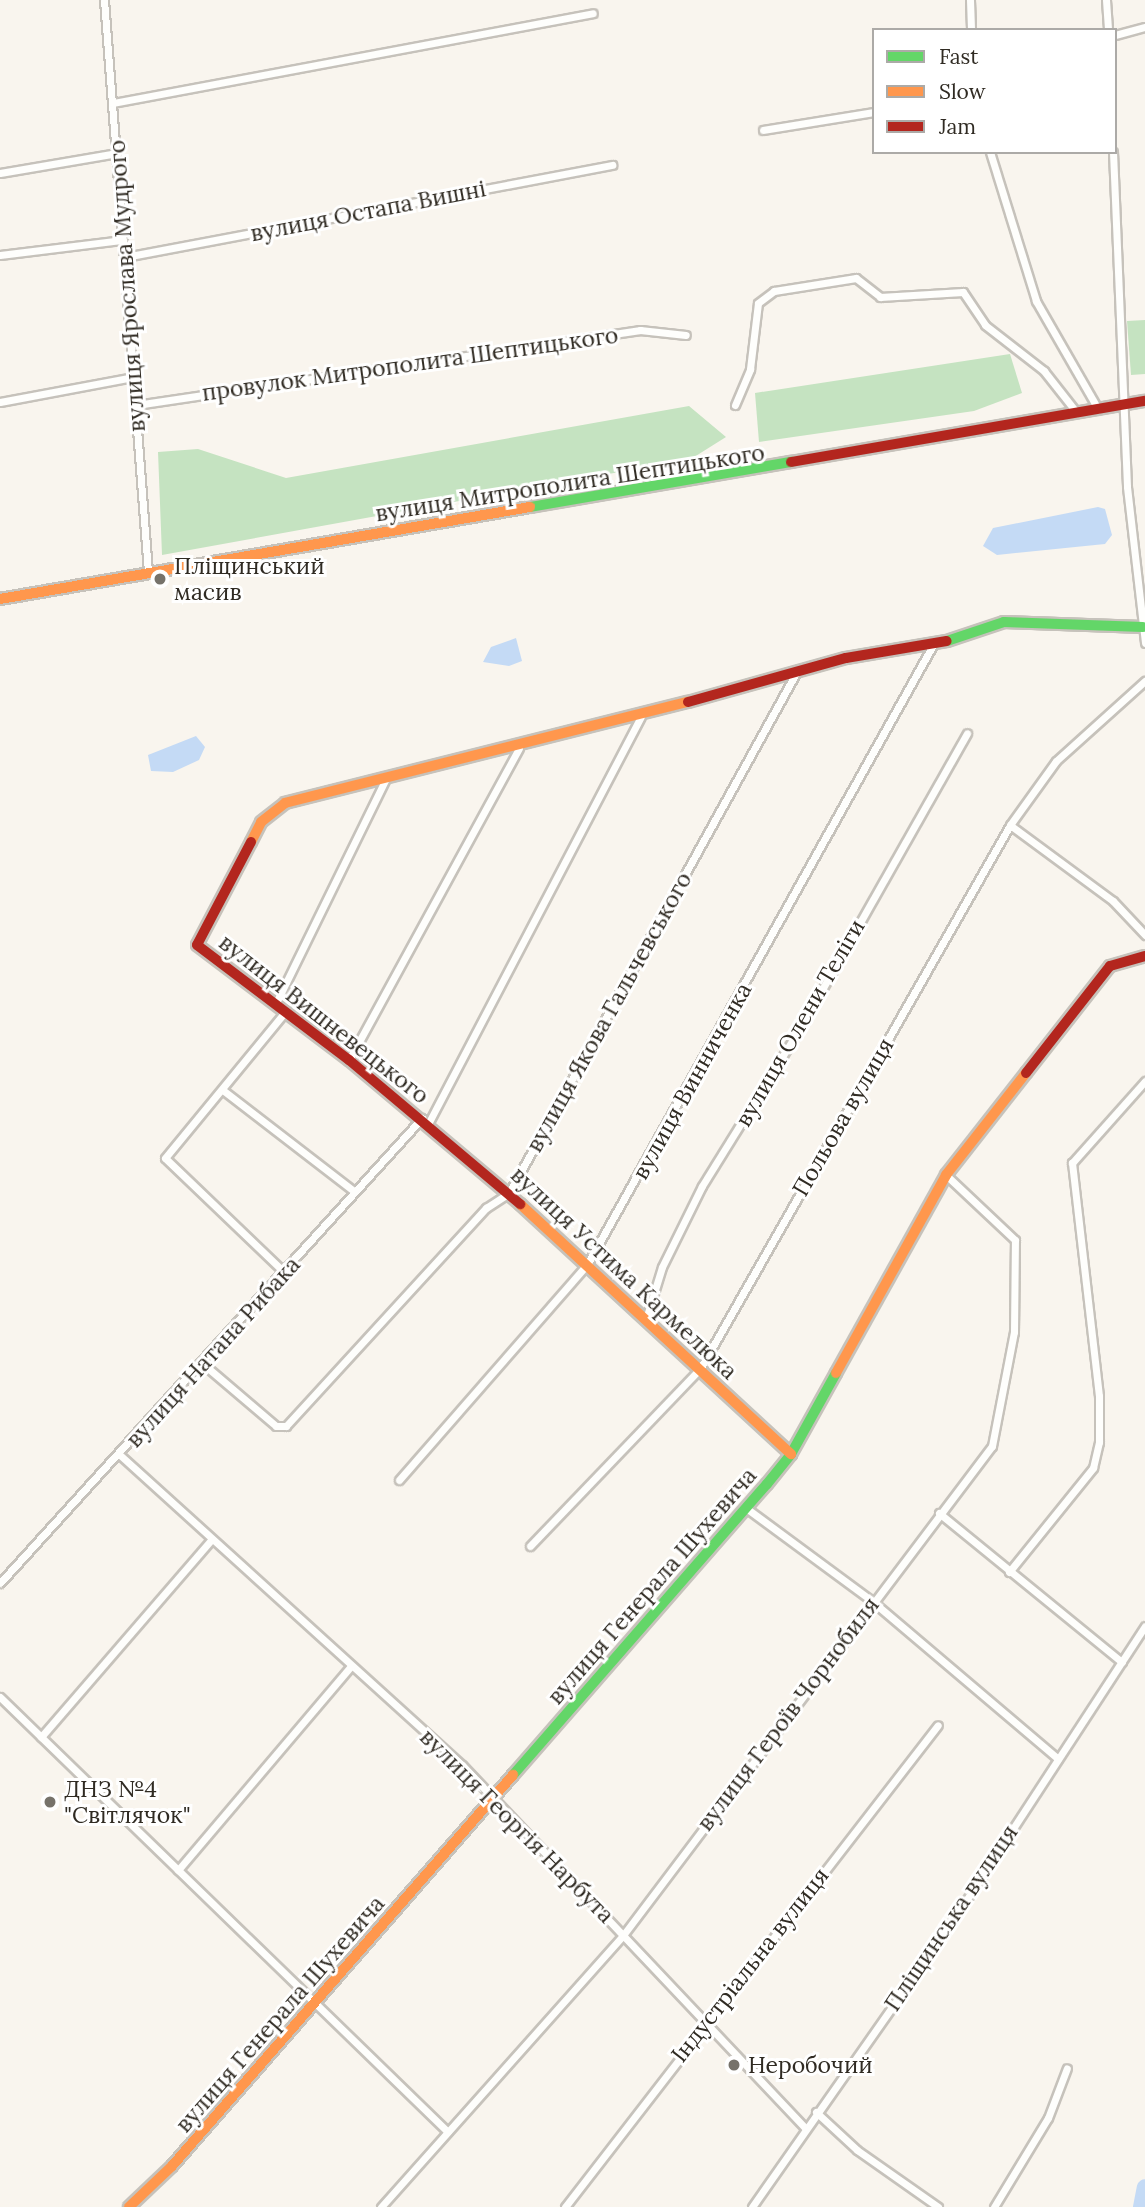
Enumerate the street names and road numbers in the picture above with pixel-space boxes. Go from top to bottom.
street label: вулиця Ярослава Мудрого [103,139,151,433]
street label: вулиця Остапа Вишні [248,175,488,247]
street label: провулок Митрополита Шептицького [200,321,620,407]
street label: вулиця Митрополита Шептицького [373,439,767,527]
street label: вулиця Якова Гальчевського [520,867,698,1157]
street label: вулиця Олени Теліги [729,915,871,1131]
street label: вулиця Вишневецького [214,928,434,1110]
street label: вулиця Винниченка [627,978,757,1184]
street label: Польова вулиця [787,1033,899,1201]
street label: вулиця Устима Кармелюка [505,1161,743,1385]
street label: вулиця Натана Рибака [120,1251,306,1453]
street label: вулиця Генерала Шухевича [542,1462,762,1710]
street label: вулиця Героїв Чорнобиля [691,1592,885,1836]
street label: вулиця Георгія Нарбута [414,1723,620,1929]
street label: Пліщинська вулиця [878,1820,1024,2016]
street label: Індустріальна вулиця [665,1862,835,2068]
street label: вулиця Генерала Шухевича [170,1890,390,2138]

